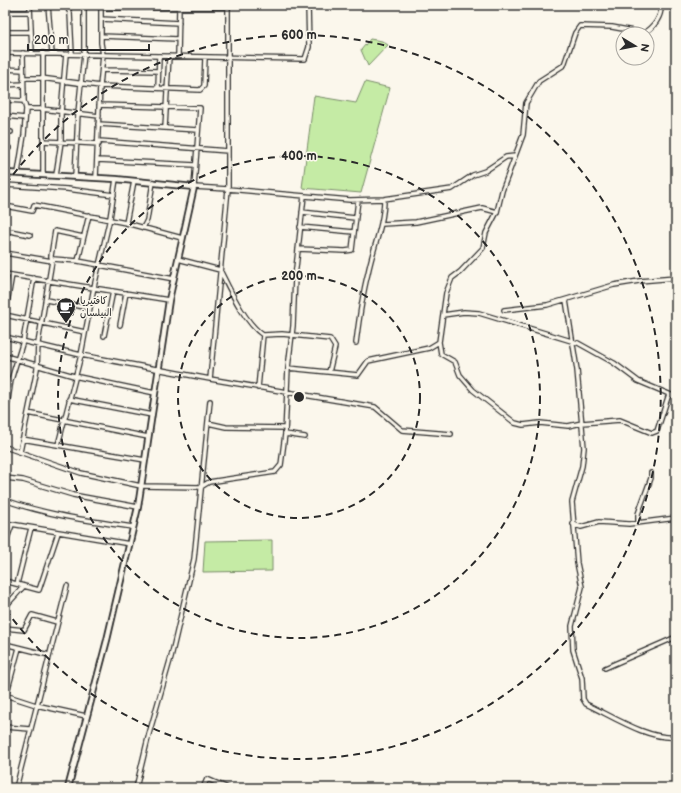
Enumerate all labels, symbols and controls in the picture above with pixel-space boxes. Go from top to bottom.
scale bar [28,26,149,52]
north arrow [615,26,655,66]
text: 600 m [281,28,317,43]
text: 200 m [34,33,68,48]
text: N [637,42,651,53]
text: 400 m [281,149,317,164]
text: 200 m [281,269,317,284]
place label: كافتيريا البيلسان [80,295,112,319]
cafe icon: كافتيريا البيلسان [55,296,77,324]
centre of rings [292,390,306,404]

